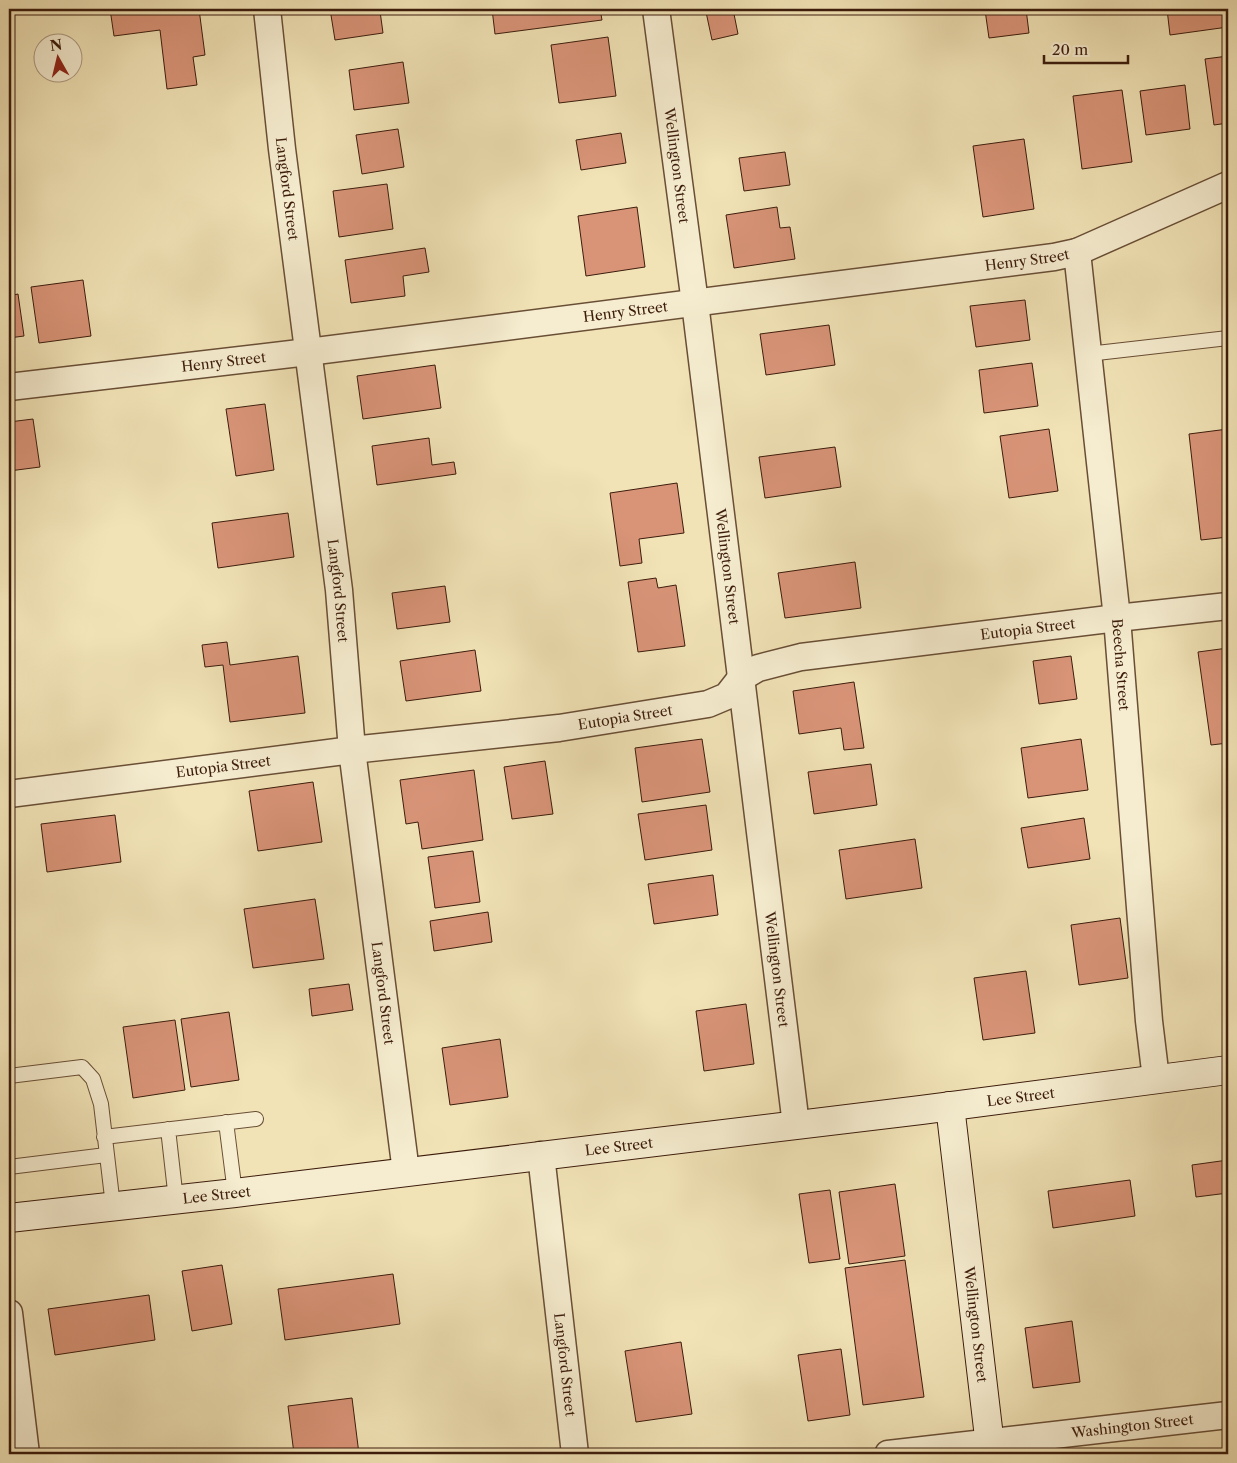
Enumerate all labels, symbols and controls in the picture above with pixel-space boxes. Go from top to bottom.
north arrow [32,32,82,82]
scale bar [1044,32,1128,64]
text: N [49,35,63,55]
text: 20 m [1052,40,1088,59]
street label: Wellington Street [660,106,693,225]
street label: Langford Street [272,136,303,242]
street label: Henry Street [984,245,1071,275]
street label: Henry Street [582,297,669,326]
street label: Henry Street [180,348,267,376]
street label: Wellington Street [711,507,743,625]
street label: Langford Street [323,538,352,643]
street label: Eutopia Street [979,614,1076,644]
street label: Beecha Street [1108,618,1133,711]
street label: Eutopia Street [577,701,674,734]
street label: Eutopia Street [175,752,272,782]
street label: Wellington Street [761,910,793,1028]
street label: Langford Street [368,940,399,1046]
street label: Lee Street [986,1084,1056,1110]
street label: Lee Street [584,1134,654,1160]
street label: Lee Street [182,1182,252,1208]
street label: Wellington Street [960,1265,992,1383]
street label: Langford Street [550,1312,580,1417]
street label: Washington Street [1070,1410,1194,1442]

